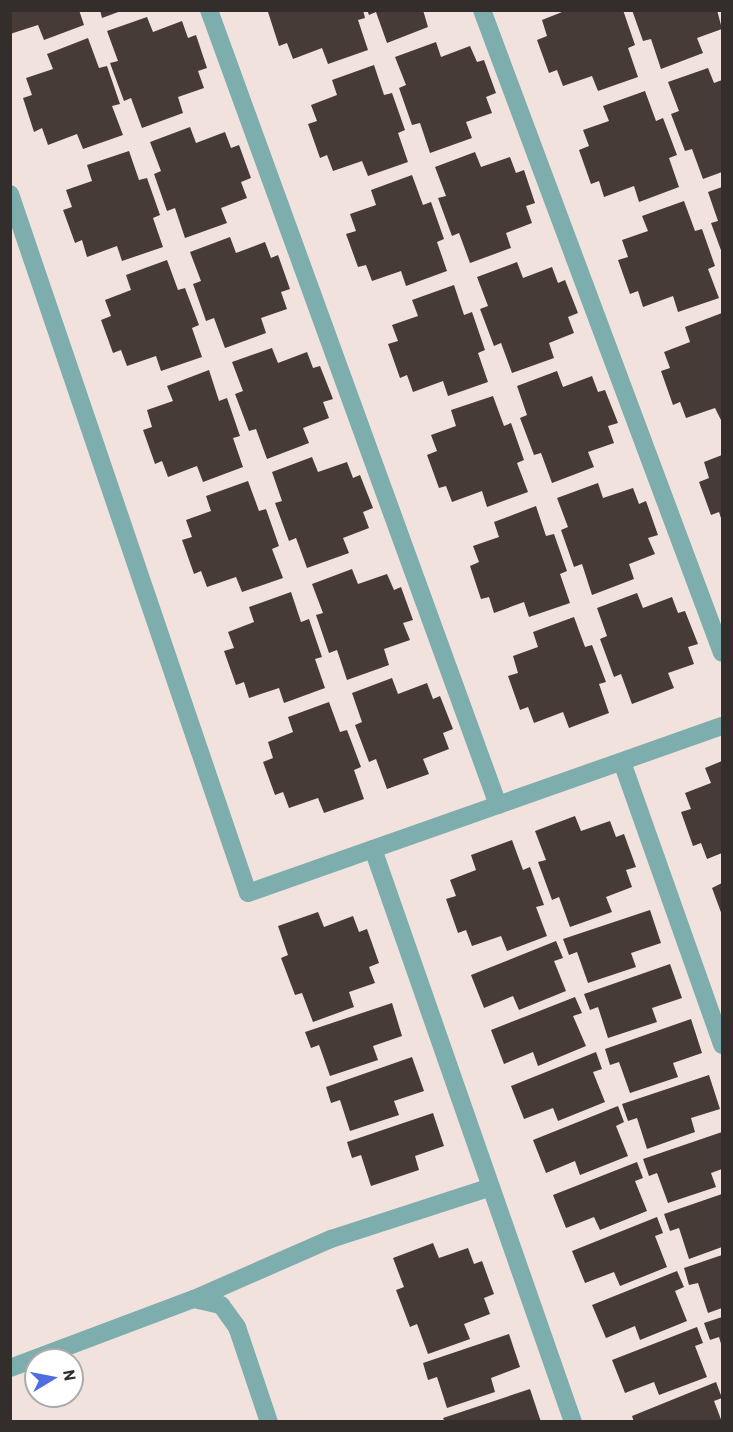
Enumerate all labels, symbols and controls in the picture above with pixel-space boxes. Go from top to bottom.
north arrow [24,1348,84,1408]
text: N [60,1368,81,1382]

